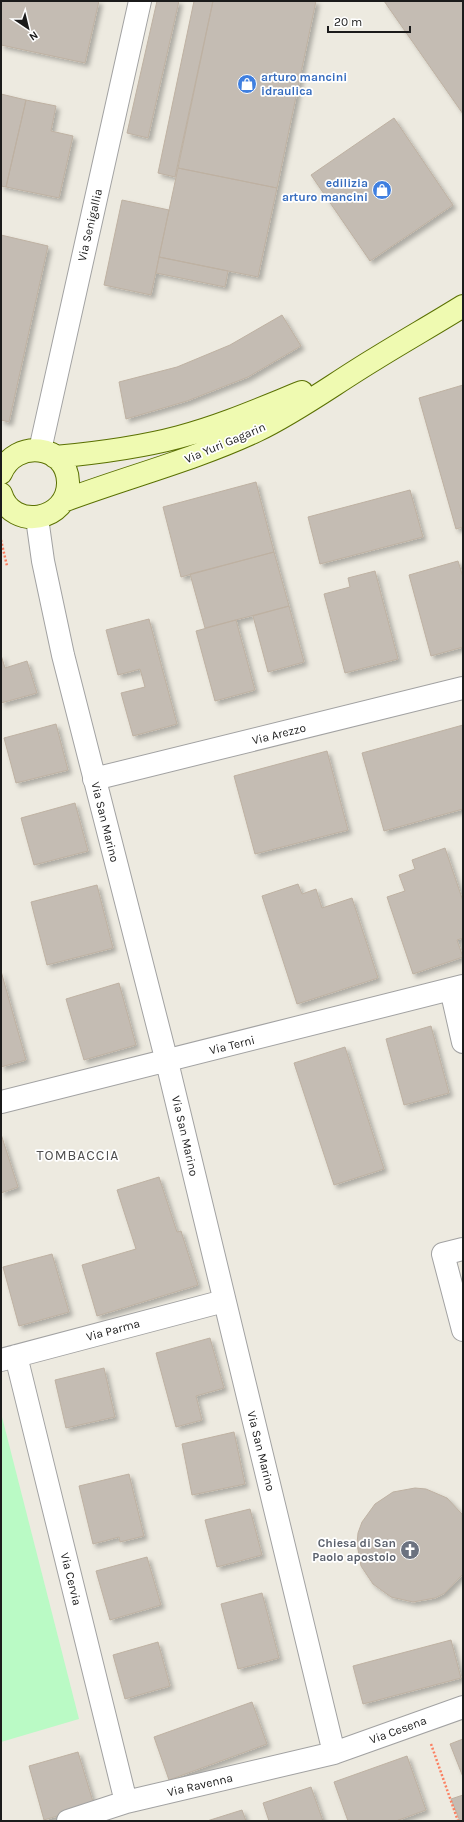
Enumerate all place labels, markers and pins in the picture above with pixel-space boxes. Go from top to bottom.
place label: arturo mancini idraulica [261,70,347,98]
shop icon: arturo mancini idraulica [236,73,258,95]
place label: edilizia arturo mancini [282,176,368,204]
shop icon: edilizia arturo mancini [371,179,393,201]
place label: Chiesa di San Paolo apostolo [312,1536,396,1564]
church icon: Chiesa di San Paolo apostolo [399,1539,421,1561]

